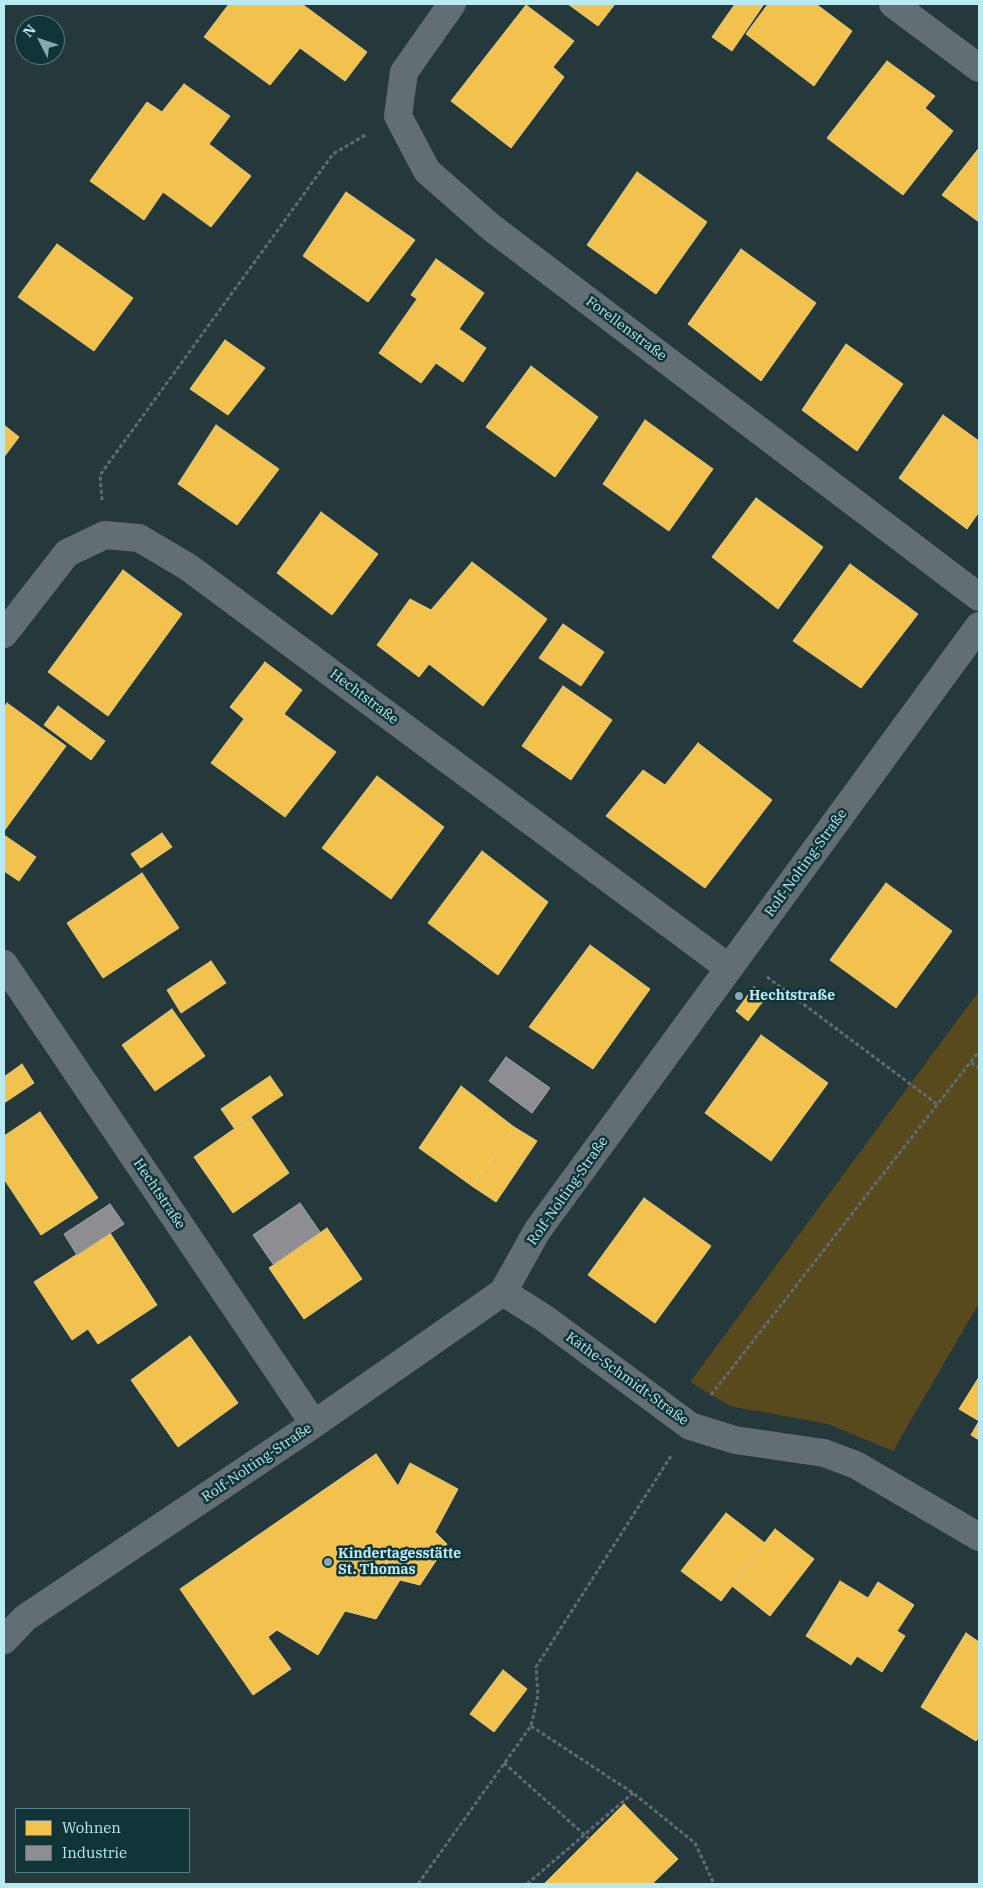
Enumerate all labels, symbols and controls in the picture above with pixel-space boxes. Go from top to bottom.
north arrow [15,15,65,65]
text: N [19,21,40,41]
street label: Forellenstraße [582,293,670,365]
street label: Hechtstraße [326,666,402,728]
street label: Rolf-Nolting-Straße [761,806,851,920]
place label: Hechtstraße [749,988,835,1004]
marker: Hechtstraße [733,990,745,1002]
street label: Rolf-Nolting-Straße [524,1133,612,1249]
street label: Hechtstraße [129,1156,189,1232]
street label: Käthe-Schmidt-Straße [562,1329,692,1429]
street label: Rolf-Nolting-Straße [199,1420,315,1506]
place label: Kindertagesstätte St. Thomas [338,1546,461,1578]
marker: Kindertagesstätte St. Thomas [322,1556,334,1568]
legend [15,1808,190,1873]
text: Wohnen [62,1818,121,1837]
text: Industrie [62,1843,127,1862]

